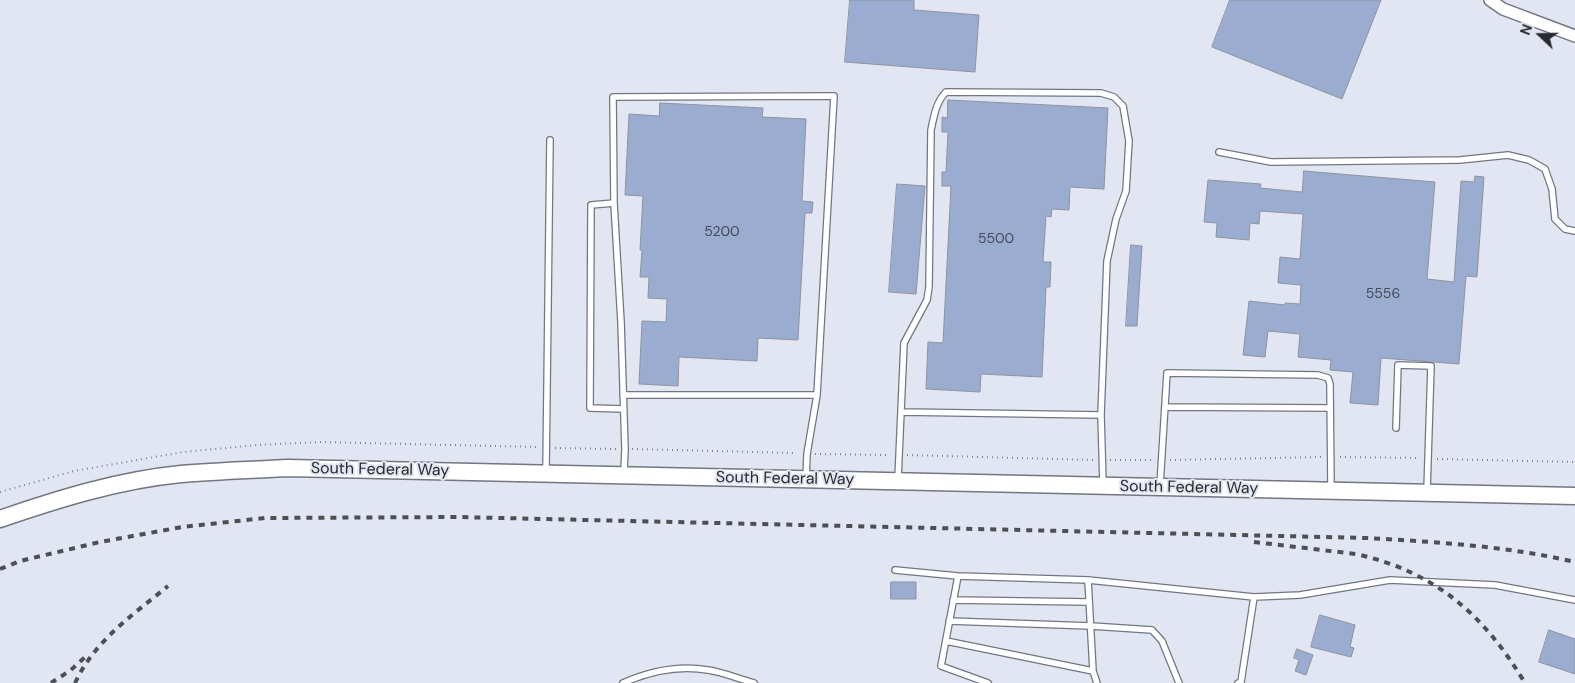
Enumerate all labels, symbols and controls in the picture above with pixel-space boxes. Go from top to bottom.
north arrow [1515,10,1565,60]
text: N [1516,22,1536,38]
house number: 5200 [704,224,740,240]
house number: 5500 [978,231,1014,247]
house number: 5556 [1366,286,1400,302]
street label: South Federal Way [311,459,449,481]
street label: South Federal Way [716,468,854,490]
street label: South Federal Way [1120,477,1258,499]

